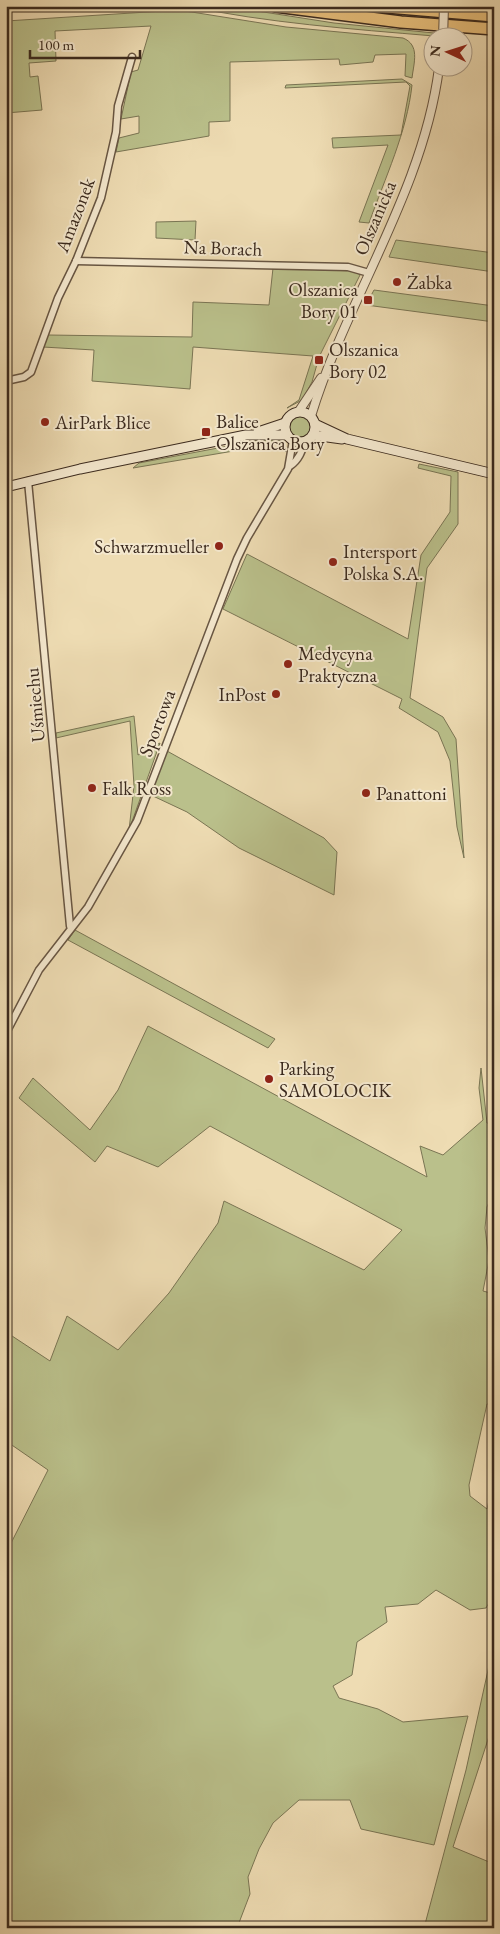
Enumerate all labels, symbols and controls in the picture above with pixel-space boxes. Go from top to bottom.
scale bar [30,28,140,60]
north arrow [422,28,472,78]
text: 100 m [38,35,75,54]
text: N [426,44,444,57]
street label: Amazonek [49,173,101,257]
street label: Olszanicka [348,176,402,259]
street label: Na Borach [183,234,263,262]
place label: Żabka [407,270,452,295]
marker: Żabka [391,276,403,288]
place label: Olszanica Bory 01 [288,277,358,324]
marker: Olszanica Bory 01 [362,294,374,306]
place label: Olszanica Bory 02 [329,337,399,384]
marker: Olszanica Bory 02 [313,354,325,366]
place label: Balice Olszanica Bory [216,409,325,456]
place label: AirPark Blice [54,410,150,435]
marker: AirPark Blice [39,416,51,428]
marker: Balice Olszanica Bory [200,426,212,438]
place label: Schwarzmueller [94,534,210,559]
place label: Intersport Polska S.A. [343,539,423,586]
marker: Schwarzmueller [213,540,225,552]
marker: Intersport Polska S.A. [327,556,339,568]
place label: Medycyna Praktyczna [298,641,378,688]
marker: Medycyna Praktyczna [282,658,294,670]
street label: Uśmiechu [19,667,51,743]
place label: InPost [218,682,266,707]
street label: Sportowa [133,686,181,760]
marker: InPost [270,688,282,700]
place label: Falk Ross [102,776,171,801]
place label: Panattoni [376,781,447,806]
marker: Falk Ross [86,782,98,794]
marker: Panattoni [360,787,372,799]
place label: Parking SAMOLOCIK [279,1056,392,1103]
marker: Parking SAMOLOCIK [263,1073,275,1085]

